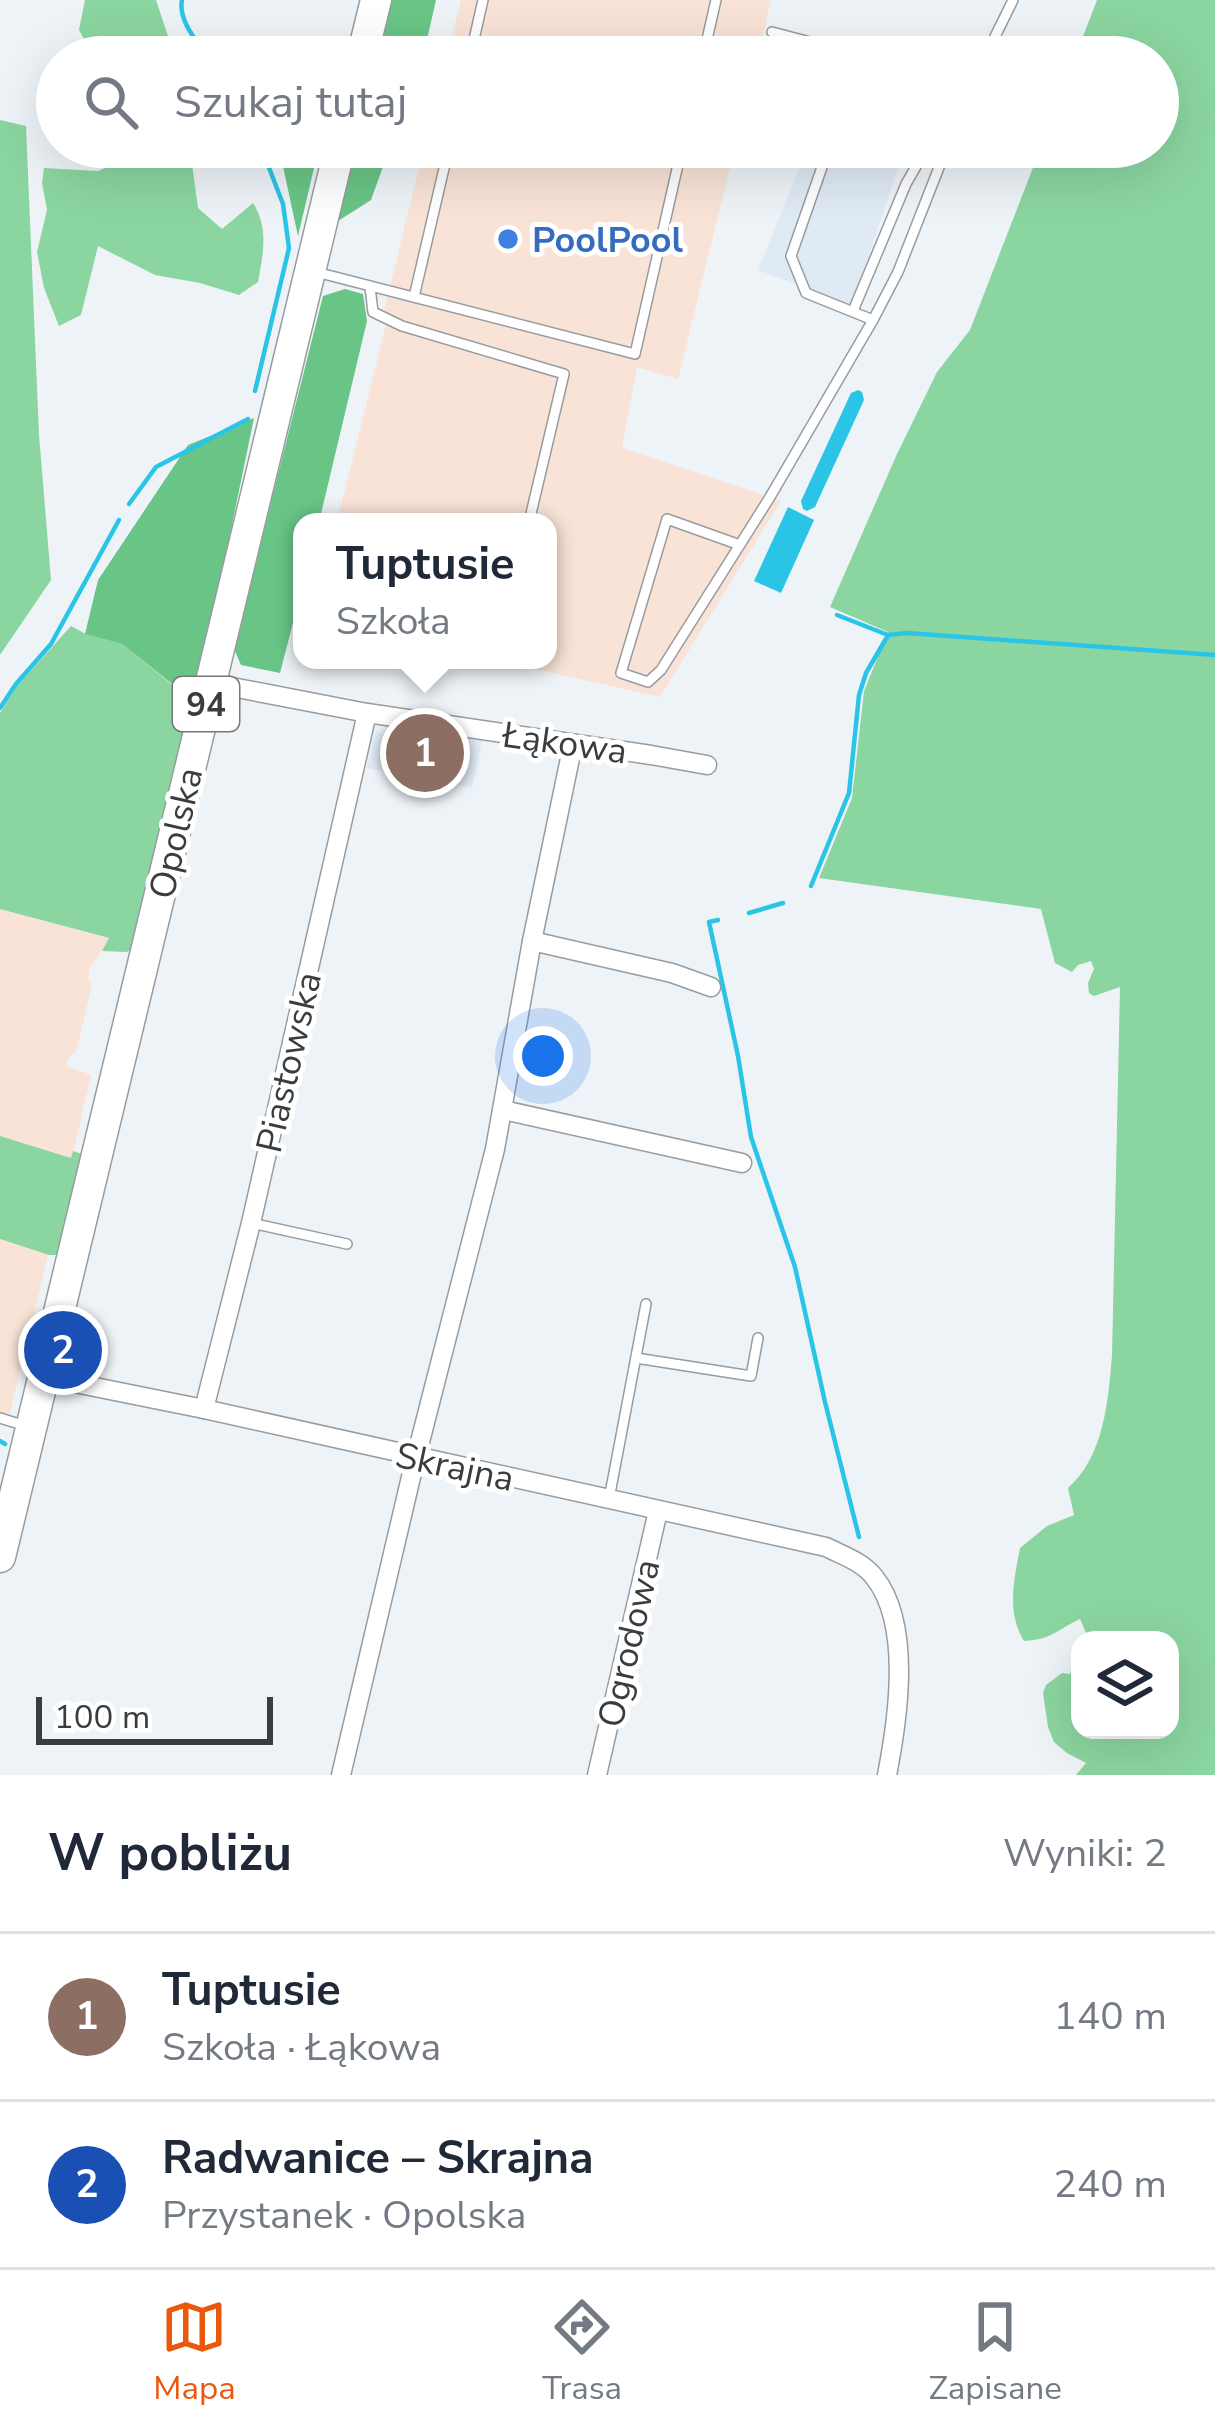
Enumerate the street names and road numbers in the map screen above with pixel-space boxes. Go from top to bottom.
road number: 94 [173,677,239,731]
street label: Łąkowa [499,710,630,776]
street label: Opolska [138,763,215,904]
street label: Piastowska [245,967,334,1157]
street label: Skrajna [391,1431,518,1504]
street label: Ogrodowa [586,1554,673,1732]

